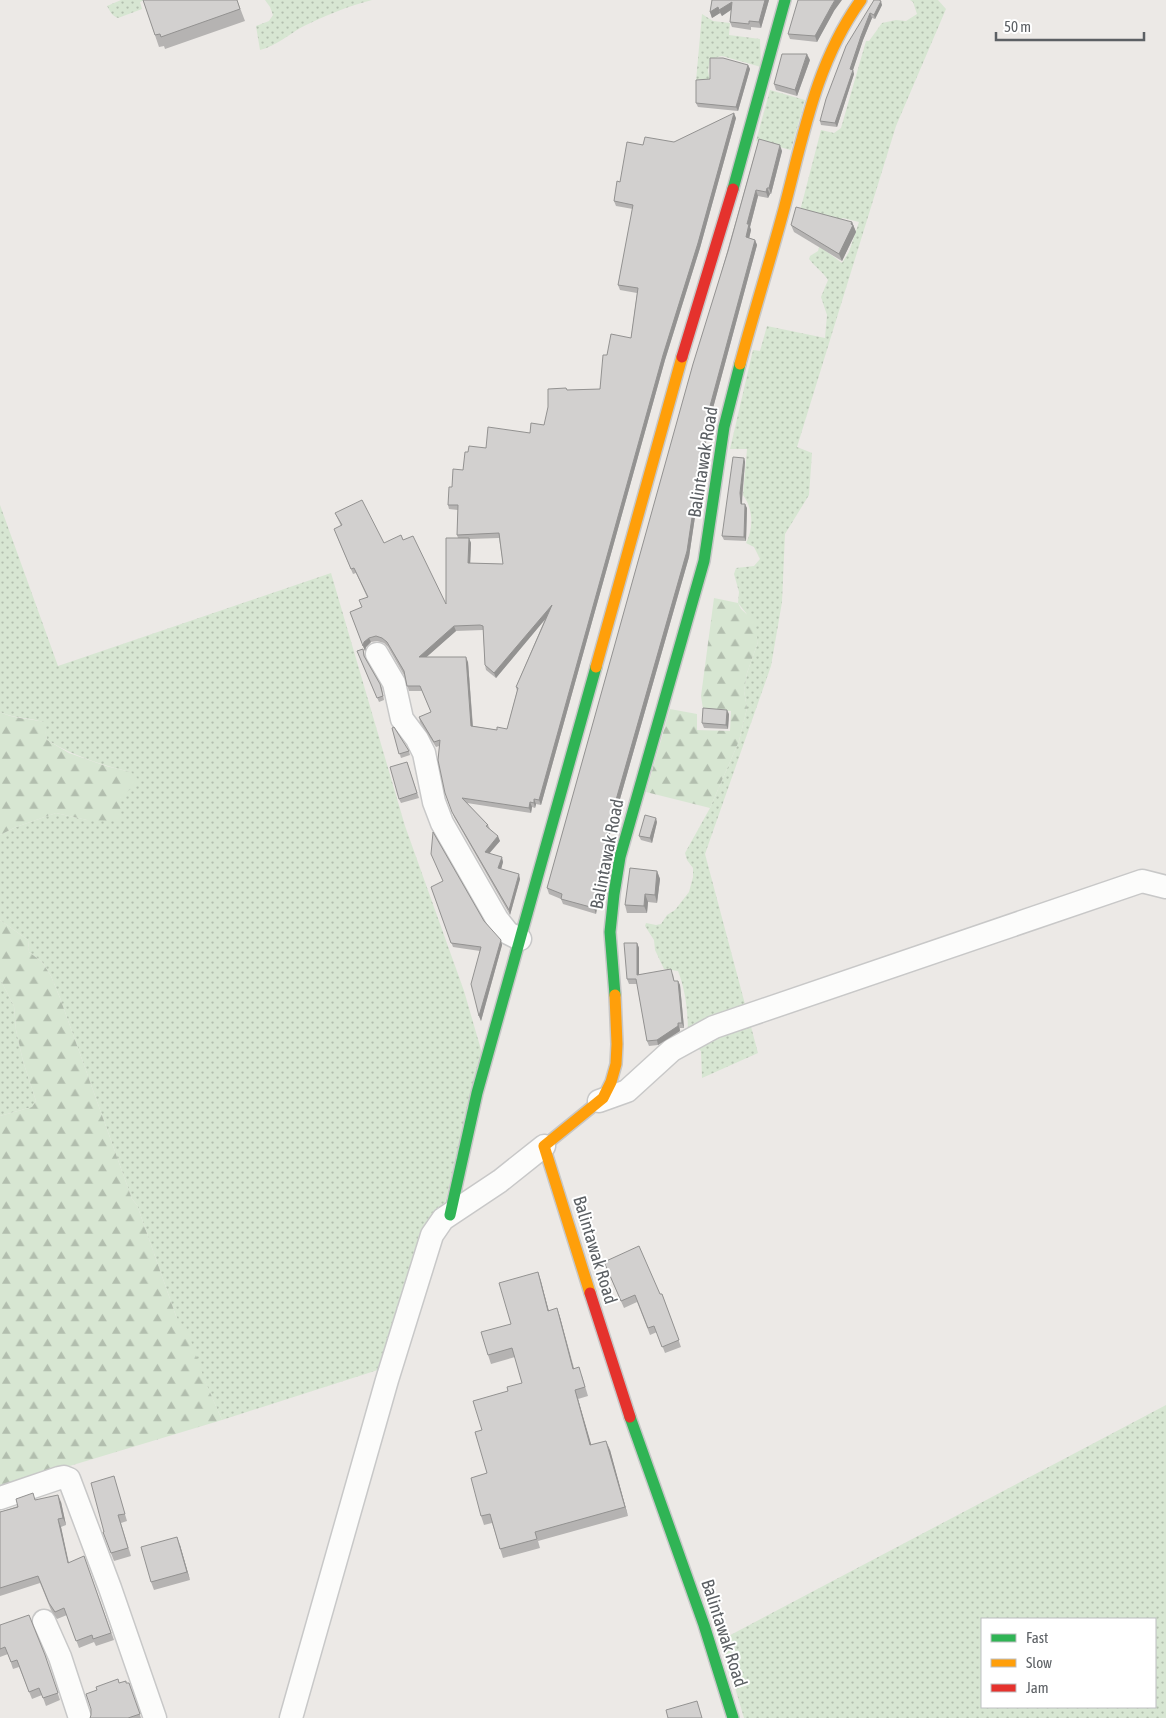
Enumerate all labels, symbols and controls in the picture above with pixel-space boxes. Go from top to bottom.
scale bar [996,10,1144,42]
text: 50 m [1004,18,1031,35]
street label: Balintawak Road [683,405,722,519]
street label: Balintawak Road [586,797,627,911]
street label: Balintawak Road [569,1193,622,1306]
street label: Balintawak Road [697,1576,752,1689]
legend [981,1618,1156,1708]
text: Fast [1026,1629,1048,1646]
text: Slow [1026,1654,1052,1671]
text: Jam [1026,1679,1049,1696]

